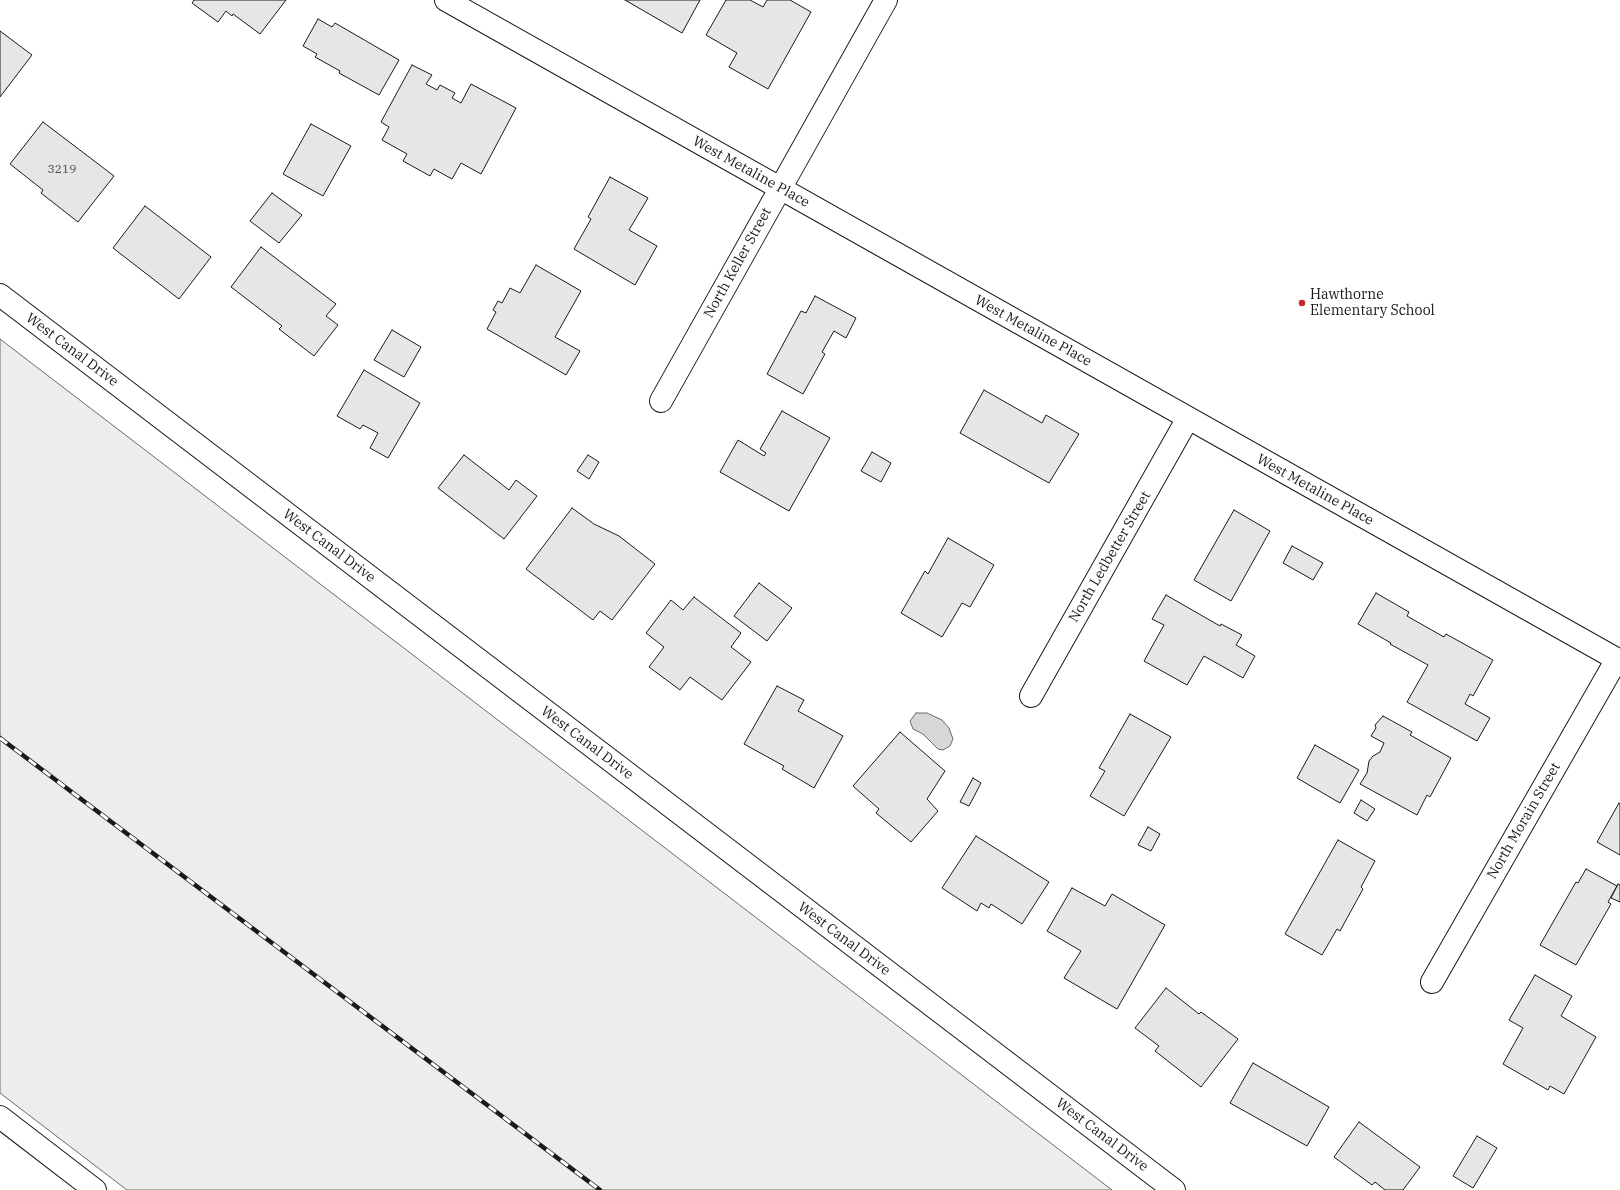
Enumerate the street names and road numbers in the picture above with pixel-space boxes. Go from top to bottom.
street label: West Metaline Place [690,133,812,211]
street label: North Keller Street [701,205,775,321]
street label: West Metaline Place [972,292,1094,370]
street label: West Canal Drive [22,310,122,390]
street label: West Metaline Place [1254,451,1376,529]
street label: North Ledbetter Street [1066,488,1154,626]
street label: West Canal Drive [279,506,379,586]
street label: West Canal Drive [537,703,637,783]
street label: North Morain Street [1484,760,1564,882]
street label: West Canal Drive [794,899,894,979]
street label: West Canal Drive [1052,1095,1152,1175]

